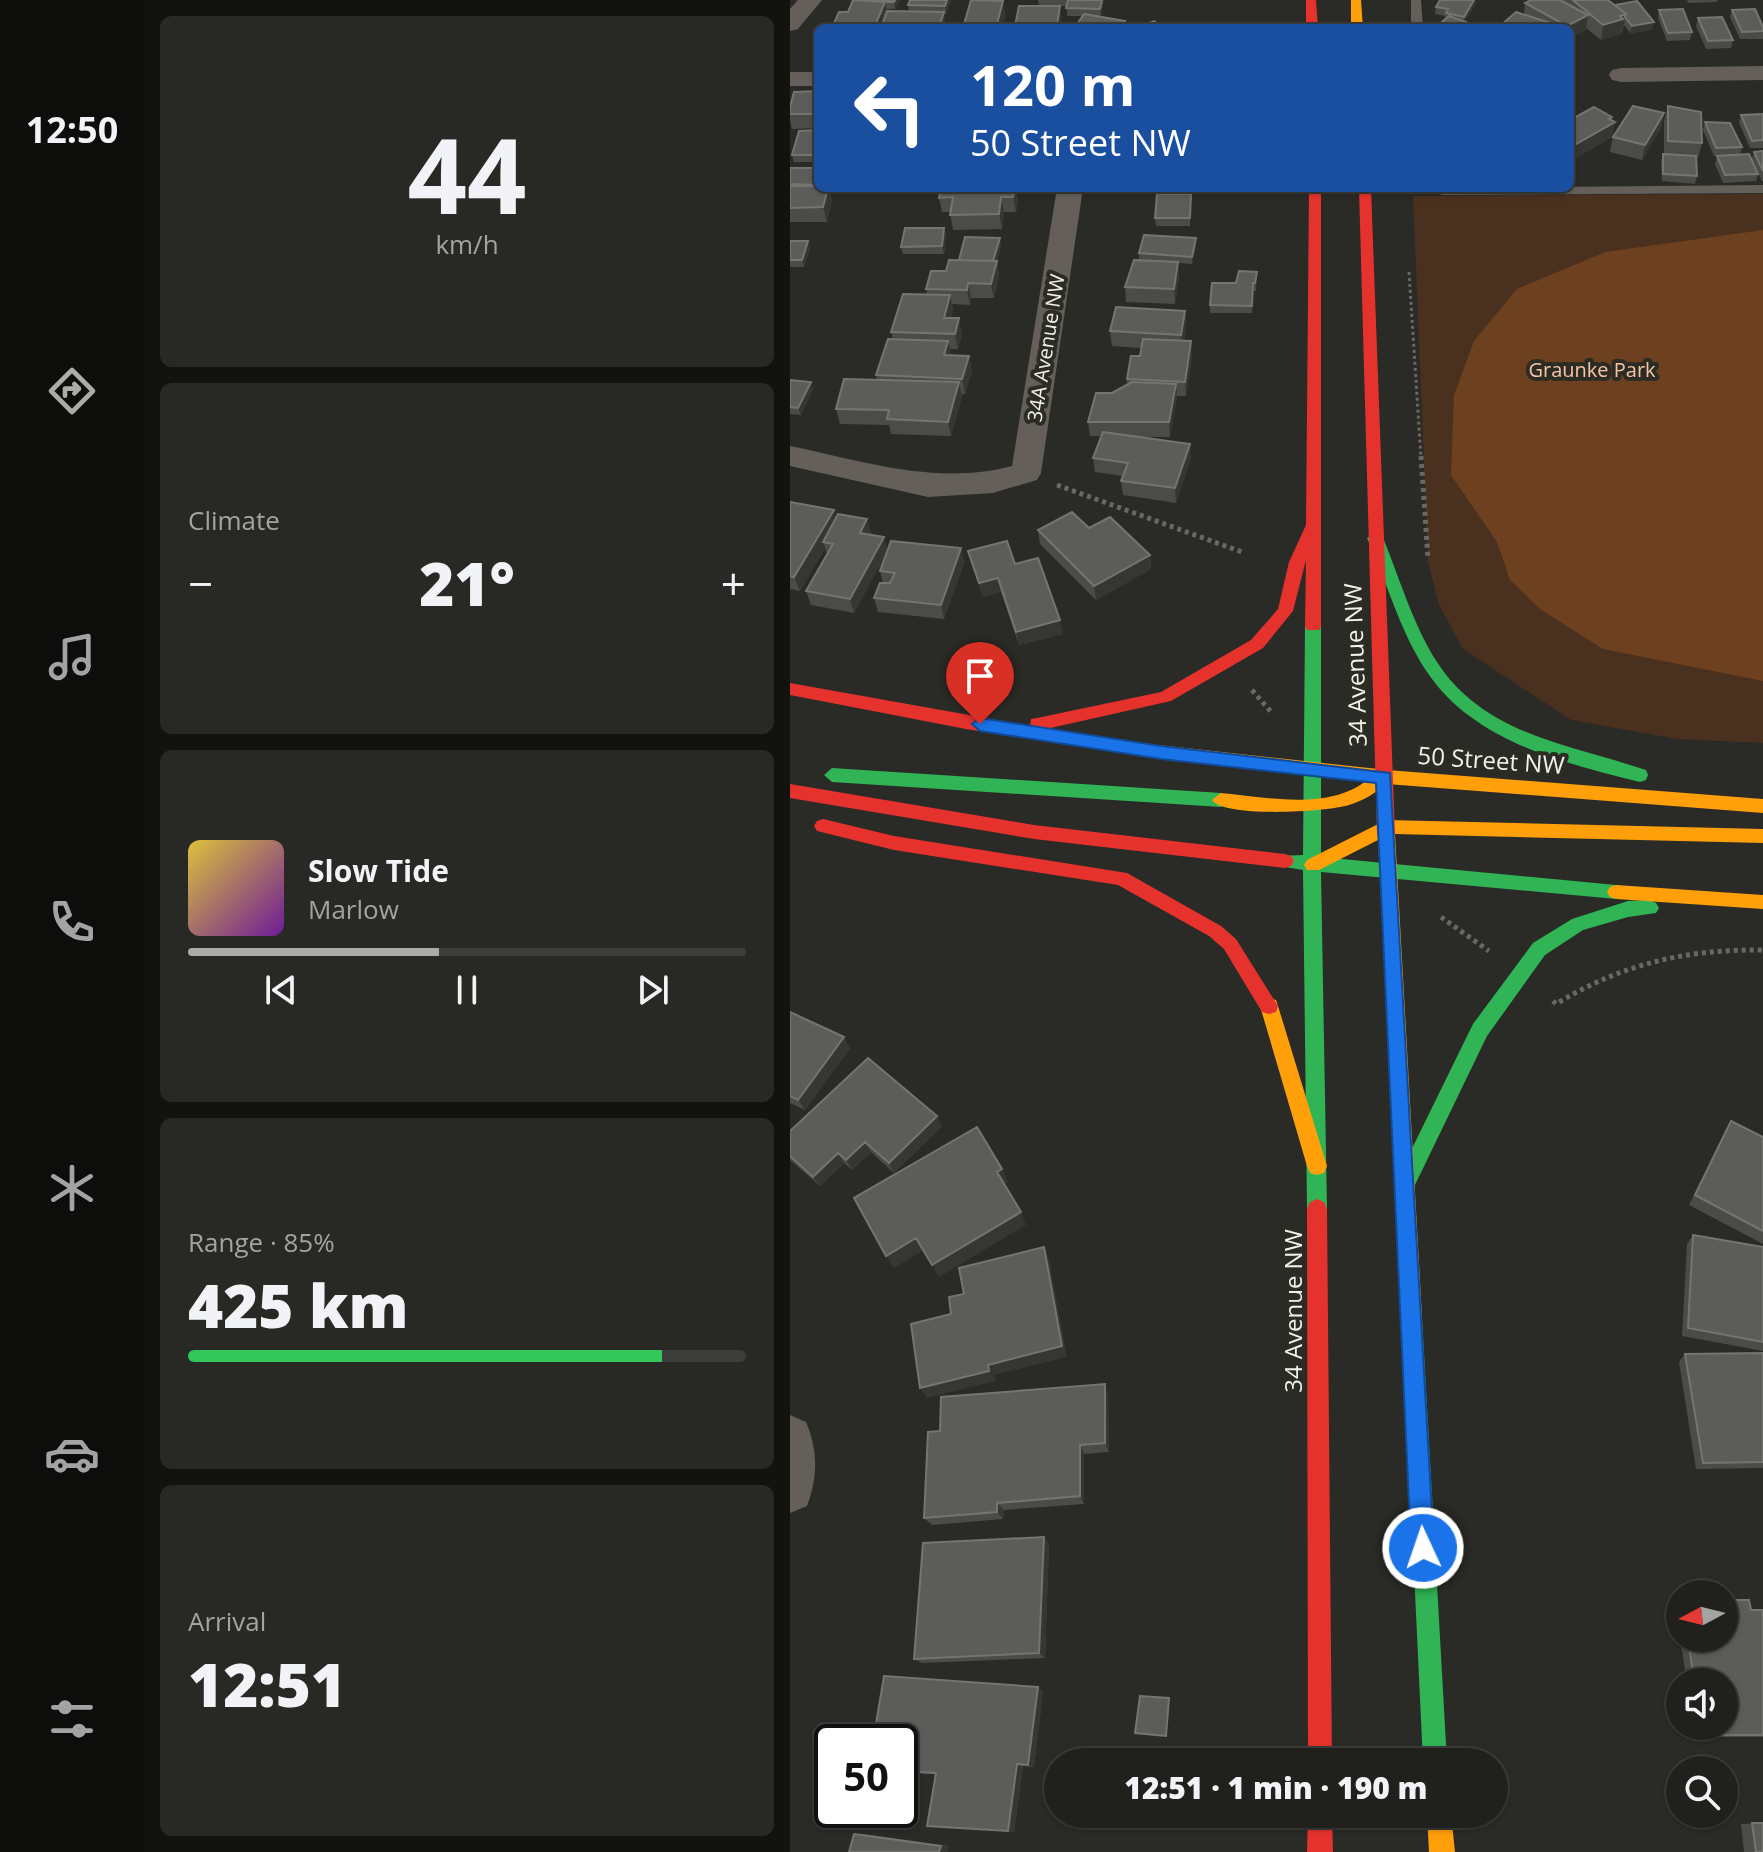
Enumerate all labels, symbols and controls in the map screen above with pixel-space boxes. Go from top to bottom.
text: 120 m [970,46,1136,122]
icon: left [838,56,942,160]
text: 44 [408,103,526,244]
text: 12:50 [26,105,118,154]
text: 50 Street NW [970,118,1191,167]
text: km/h [435,226,499,262]
street label: 34A Avenue NW [1021,272,1071,424]
park label: Graunke Park [1528,356,1656,383]
icon: directions [44,363,100,419]
text: Climate [188,502,280,538]
text: 21° [419,542,515,624]
text: − [188,553,213,613]
text: + [721,553,746,613]
street label: 34 Avenue NW [1335,583,1374,747]
icon: music [44,629,100,685]
pin [946,642,1014,724]
icon: arrive [958,654,1002,698]
street label: 50 Street NW [1417,738,1566,781]
text: Slow Tide [308,850,449,891]
text: Marlow [308,891,399,927]
icon: phone [44,894,100,950]
icon: previous [259,968,303,1012]
icon: pause [445,968,489,1012]
icon: next [631,968,675,1012]
icon: climate [44,1160,100,1216]
text: Range · 85% [188,1224,335,1260]
street label: 34 Avenue NW [1276,1229,1309,1393]
text: 425 km [188,1264,409,1346]
icon: car [44,1426,100,1482]
position arrow [1381,1506,1465,1590]
north arrow [1666,1580,1738,1652]
map controls [1666,1580,1738,1828]
text: Arrival [188,1603,266,1639]
text: 12:51 [188,1643,346,1725]
button: sound [1666,1668,1738,1740]
icon: filters [44,1691,100,1747]
speed limit sign: 50 [814,1724,918,1828]
button: search [1666,1756,1738,1828]
text: 12:51 · 1 min · 190 m [1124,1767,1428,1808]

